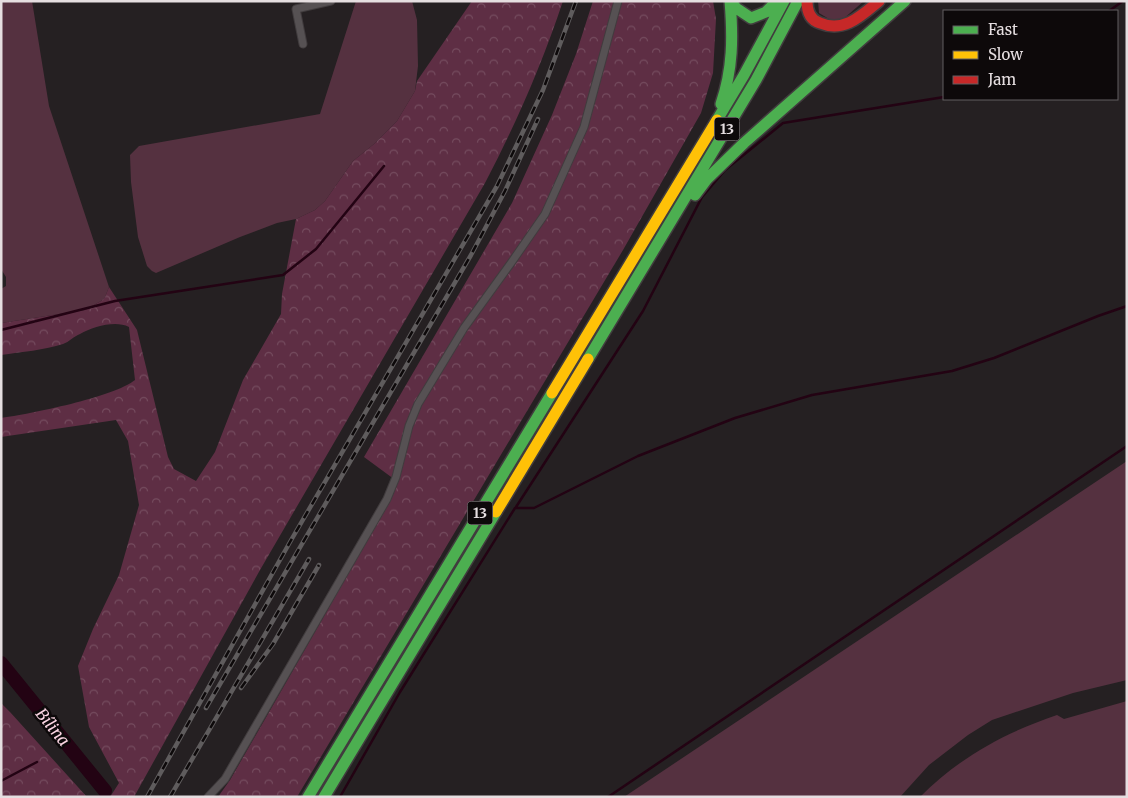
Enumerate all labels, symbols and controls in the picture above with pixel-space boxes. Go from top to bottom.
legend [943,10,1118,100]
text: Fast [988,20,1018,39]
text: Slow [988,45,1023,64]
text: Jam [987,70,1016,89]
road number: 13 [714,118,740,140]
road number: 13 [468,502,492,524]
water label: Bílina [32,704,74,750]

